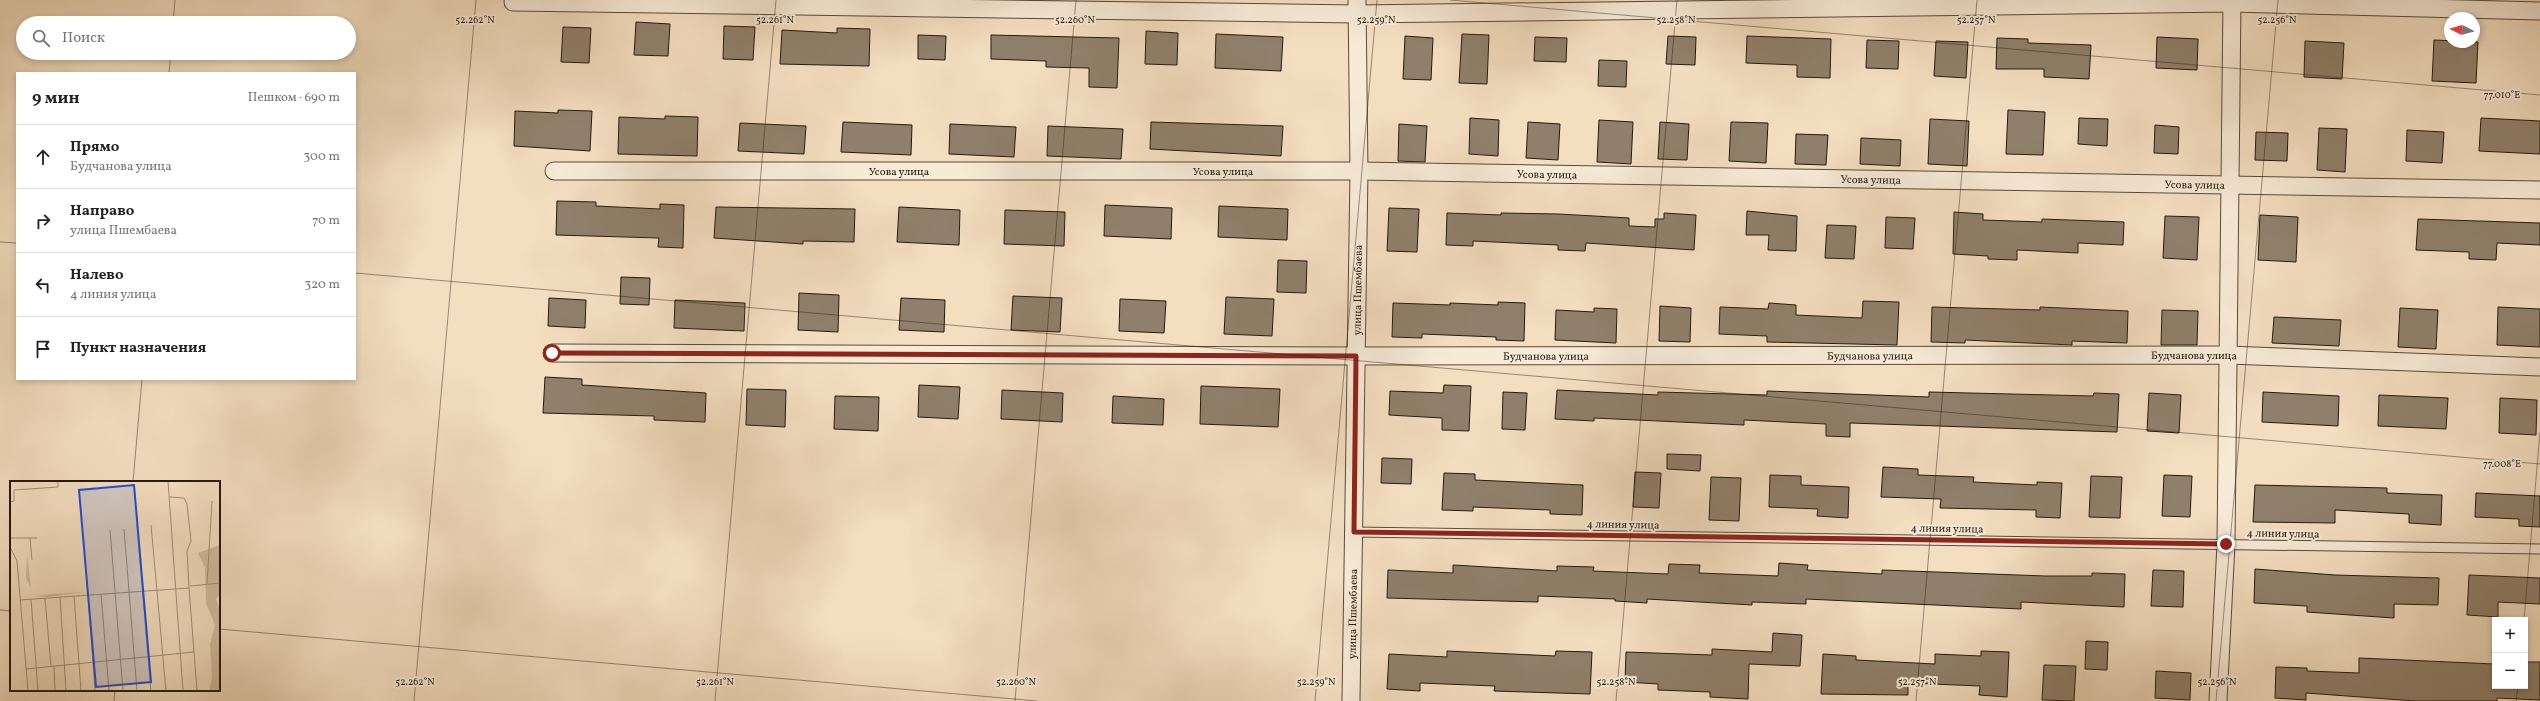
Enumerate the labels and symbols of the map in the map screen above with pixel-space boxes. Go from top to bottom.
north arrow [2444,12,2480,48]
text: 52.262°N [455,13,495,27]
text: 52.261°N [756,13,795,27]
text: 52.260°N [1055,13,1096,27]
text: 52.259°N [1357,13,1396,27]
text: 52.258°N [1657,13,1696,27]
text: 52.257°N [1957,13,1996,27]
text: 52.256°N [2258,13,2297,27]
text: 77.010°E [2484,88,2520,102]
street label: Усова улица [869,165,930,180]
street label: Усова улица [1193,165,1254,180]
street label: Усова улица [1517,168,1578,184]
street label: Усова улица [1841,173,1902,189]
street label: Усова улица [2165,178,2226,194]
street label: улица Пшембаева [1351,244,1367,335]
route start [543,344,561,362]
street label: Будчанова улица [1827,349,1914,364]
street label: Будчанова улица [2151,349,2238,364]
street label: Будчанова улица [1503,350,1590,365]
text: 77.008°E [2483,457,2521,471]
inset map [10,481,220,691]
street label: 4 линия улица [1586,517,1660,534]
street label: 4 линия улица [1910,521,1984,538]
street label: 4 линия улица [2246,526,2320,543]
route end [2217,535,2235,553]
street label: улица Пшембаева [1346,568,1362,659]
text: 52.262°N [395,675,435,689]
text: 52.261°N [696,675,735,689]
text: 52.260°N [996,675,1037,689]
text: 52.259°N [1297,675,1336,689]
text: 52.258°N [1597,675,1636,689]
text: 52.257°N [1898,675,1937,689]
text: 52.256°N [2198,675,2237,689]

